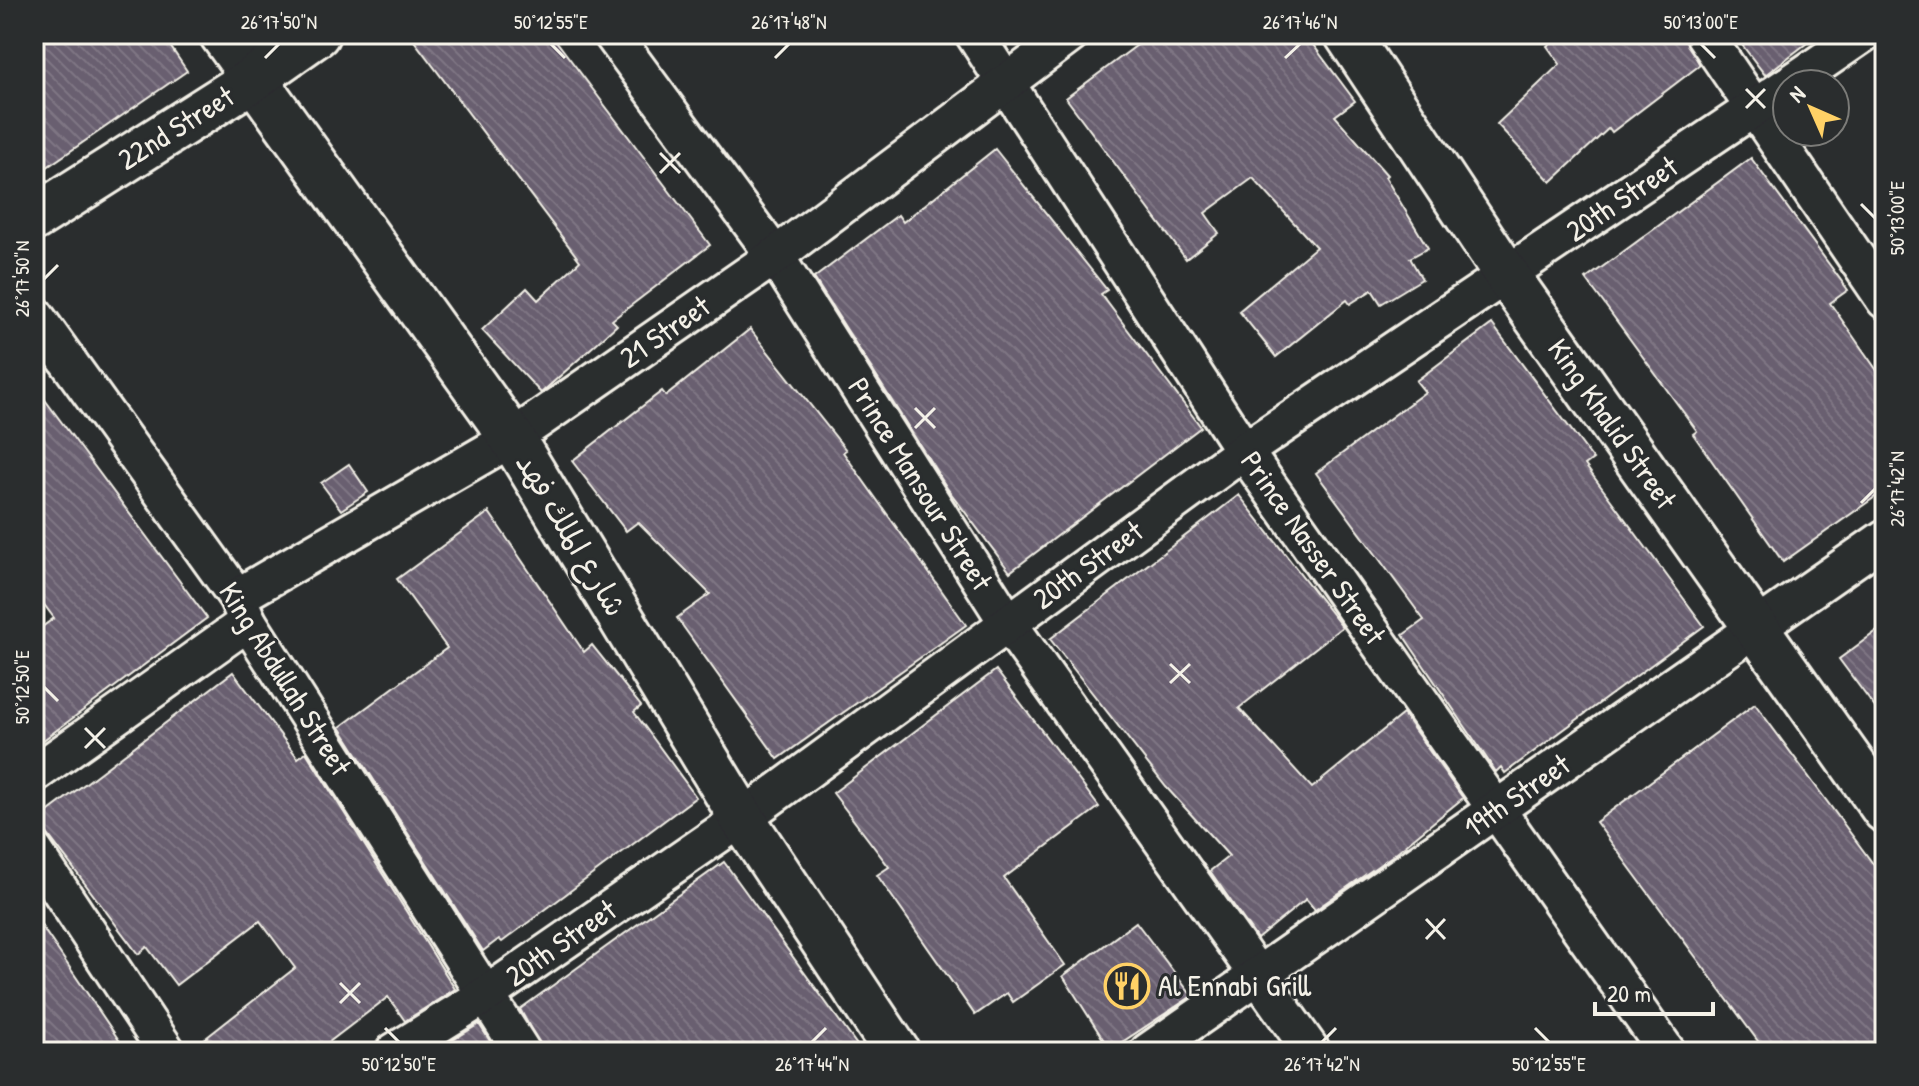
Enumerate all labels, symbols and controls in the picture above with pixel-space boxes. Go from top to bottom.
text: 26°17'50"N [241,8,317,35]
text: 50°12'55"E [514,8,588,35]
text: 26°17'48"N [751,8,827,35]
text: 26°17'46"N [1263,8,1337,35]
text: 50°13'00"E [1664,8,1738,35]
north arrow [1771,68,1851,148]
street label: 22nd Street [110,75,242,179]
text: N [1782,79,1812,109]
street label: 20th Street [1558,146,1686,250]
text: 50°13'00"E [1883,181,1910,255]
text: 26°17'50"N [8,241,35,317]
street label: 21 Street [611,285,718,377]
street label: King Khalid Street [1539,330,1687,517]
street label: Prince Mansour Street [839,369,1003,598]
street label: Prince Nasser Street [1232,443,1396,653]
street label: شارع الملك فهد [506,445,636,625]
text: 26°17'42"N [1883,451,1910,527]
street label: 20th Street [1024,510,1151,618]
street label: King Abdullah Street [210,574,362,783]
text: 50°12'50"E [8,650,35,724]
street label: 19th Street [1455,744,1578,846]
street label: 20th Street [497,889,625,995]
restaurant icon: Al Ennabi Grill [1103,962,1151,1010]
place label: Al Ennabi Grill [1158,965,1312,1005]
scale bar [1595,966,1713,1016]
text: 20 m [1607,977,1651,1009]
text: 50°12'50"E [362,1050,436,1077]
text: 26°17'44"N [775,1050,849,1077]
text: 26°17'42"N [1284,1050,1360,1077]
text: 50°12'55"E [1512,1050,1586,1077]

